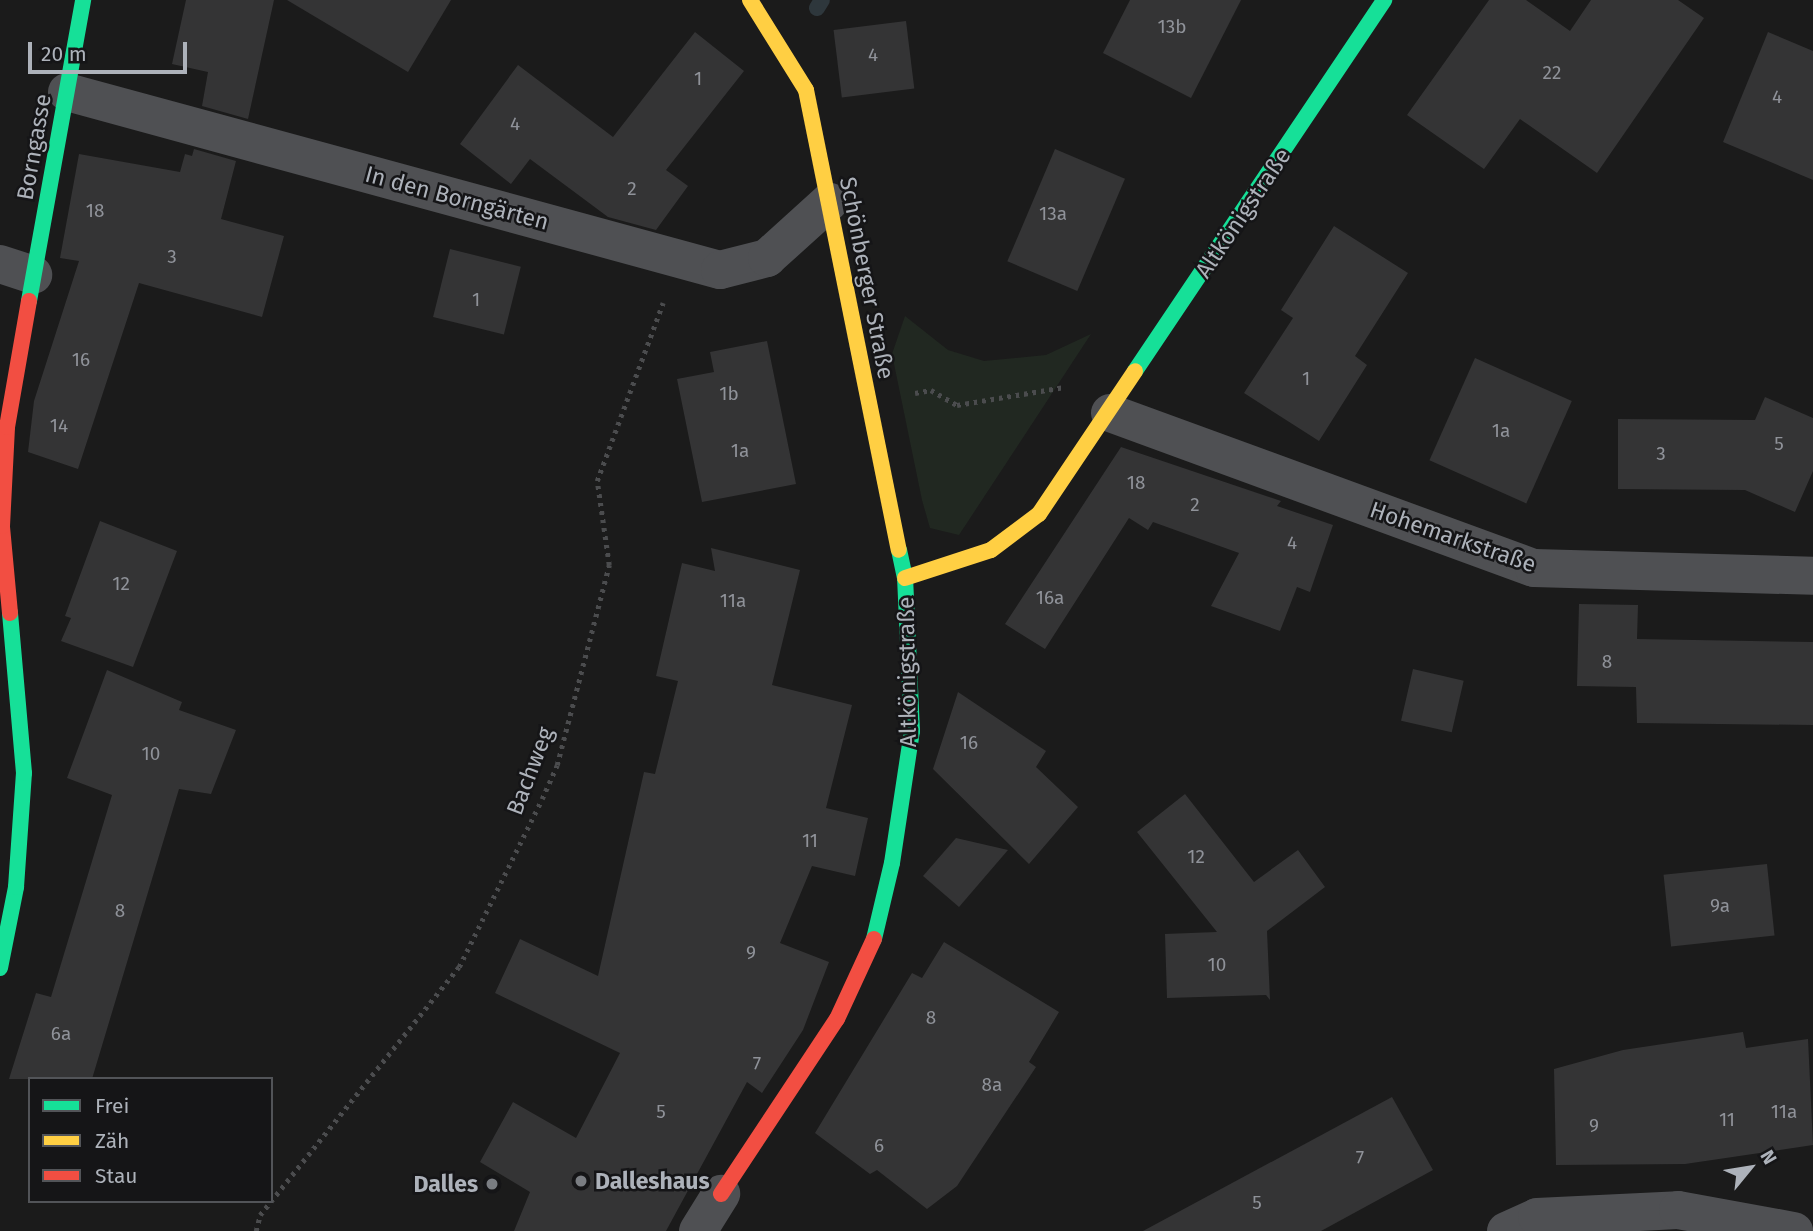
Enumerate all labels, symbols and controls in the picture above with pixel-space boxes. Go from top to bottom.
house number: 13b [1158,16,1186,38]
scale bar [32,28,191,72]
text: 20 m [41,41,87,67]
house number: 4 [868,44,878,66]
house number: 22 [1543,62,1561,84]
house number: 1 [694,68,702,90]
house number: 4 [1772,86,1782,108]
street label: Borngasse [11,92,57,202]
house number: 4 [510,113,520,135]
street label: Altkönigstraße [1189,143,1297,283]
street label: In den Borngärten [362,160,552,236]
street label: Schönberger Straße [834,175,900,381]
house number: 2 [627,178,637,200]
house number: 18 [86,200,104,222]
house number: 13a [1039,203,1067,225]
house number: 3 [167,246,177,268]
house number: 1 [472,289,480,311]
house number: 16 [72,349,90,371]
house number: 1 [1302,368,1310,390]
house number: 1b [719,383,739,405]
house number: 14 [50,415,68,437]
house number: 1a [1492,420,1510,442]
house number: 5 [1774,433,1784,455]
house number: 1a [731,440,749,462]
house number: 3 [1656,443,1666,465]
house number: 18 [1127,472,1145,494]
house number: 2 [1190,494,1200,516]
street label: Hohemarkstraße [1366,496,1540,578]
house number: 4 [1287,532,1297,554]
house number: 12 [112,573,130,595]
house number: 16a [1036,587,1064,609]
house number: 11a [720,590,746,612]
street label: Altkönigstraße [892,596,922,748]
house number: 8 [1602,651,1612,673]
street label: Bachweg [501,723,559,819]
house number: 16 [960,732,978,754]
house number: 10 [142,743,160,765]
house number: 11 [802,830,818,852]
house number: 12 [1187,846,1205,868]
house number: 9a [1710,895,1730,917]
house number: 8 [115,900,125,922]
house number: 9 [746,942,756,964]
house number: 10 [1208,954,1226,976]
house number: 8 [926,1007,936,1029]
house number: 6a [51,1023,71,1045]
house number: 7 [753,1053,761,1075]
house number: 8a [982,1074,1002,1096]
legend [28,1077,273,1203]
text: Frei [95,1093,129,1119]
house number: 5 [656,1101,666,1123]
house number: 11a [1771,1101,1797,1123]
house number: 11 [1719,1109,1735,1131]
house number: 9 [1589,1115,1599,1137]
text: Zäh [95,1128,129,1154]
north arrow [1715,1133,1785,1203]
house number: 6 [874,1135,884,1157]
text: N [1756,1146,1782,1168]
house number: 7 [1356,1147,1364,1169]
text: Stau [95,1163,138,1189]
place label: Dalleshaus [595,1167,710,1195]
place label: Dalles [414,1170,478,1198]
marker: Dalleshaus [573,1173,589,1189]
marker: Dalles [484,1176,500,1192]
house number: 5 [1252,1192,1262,1214]

